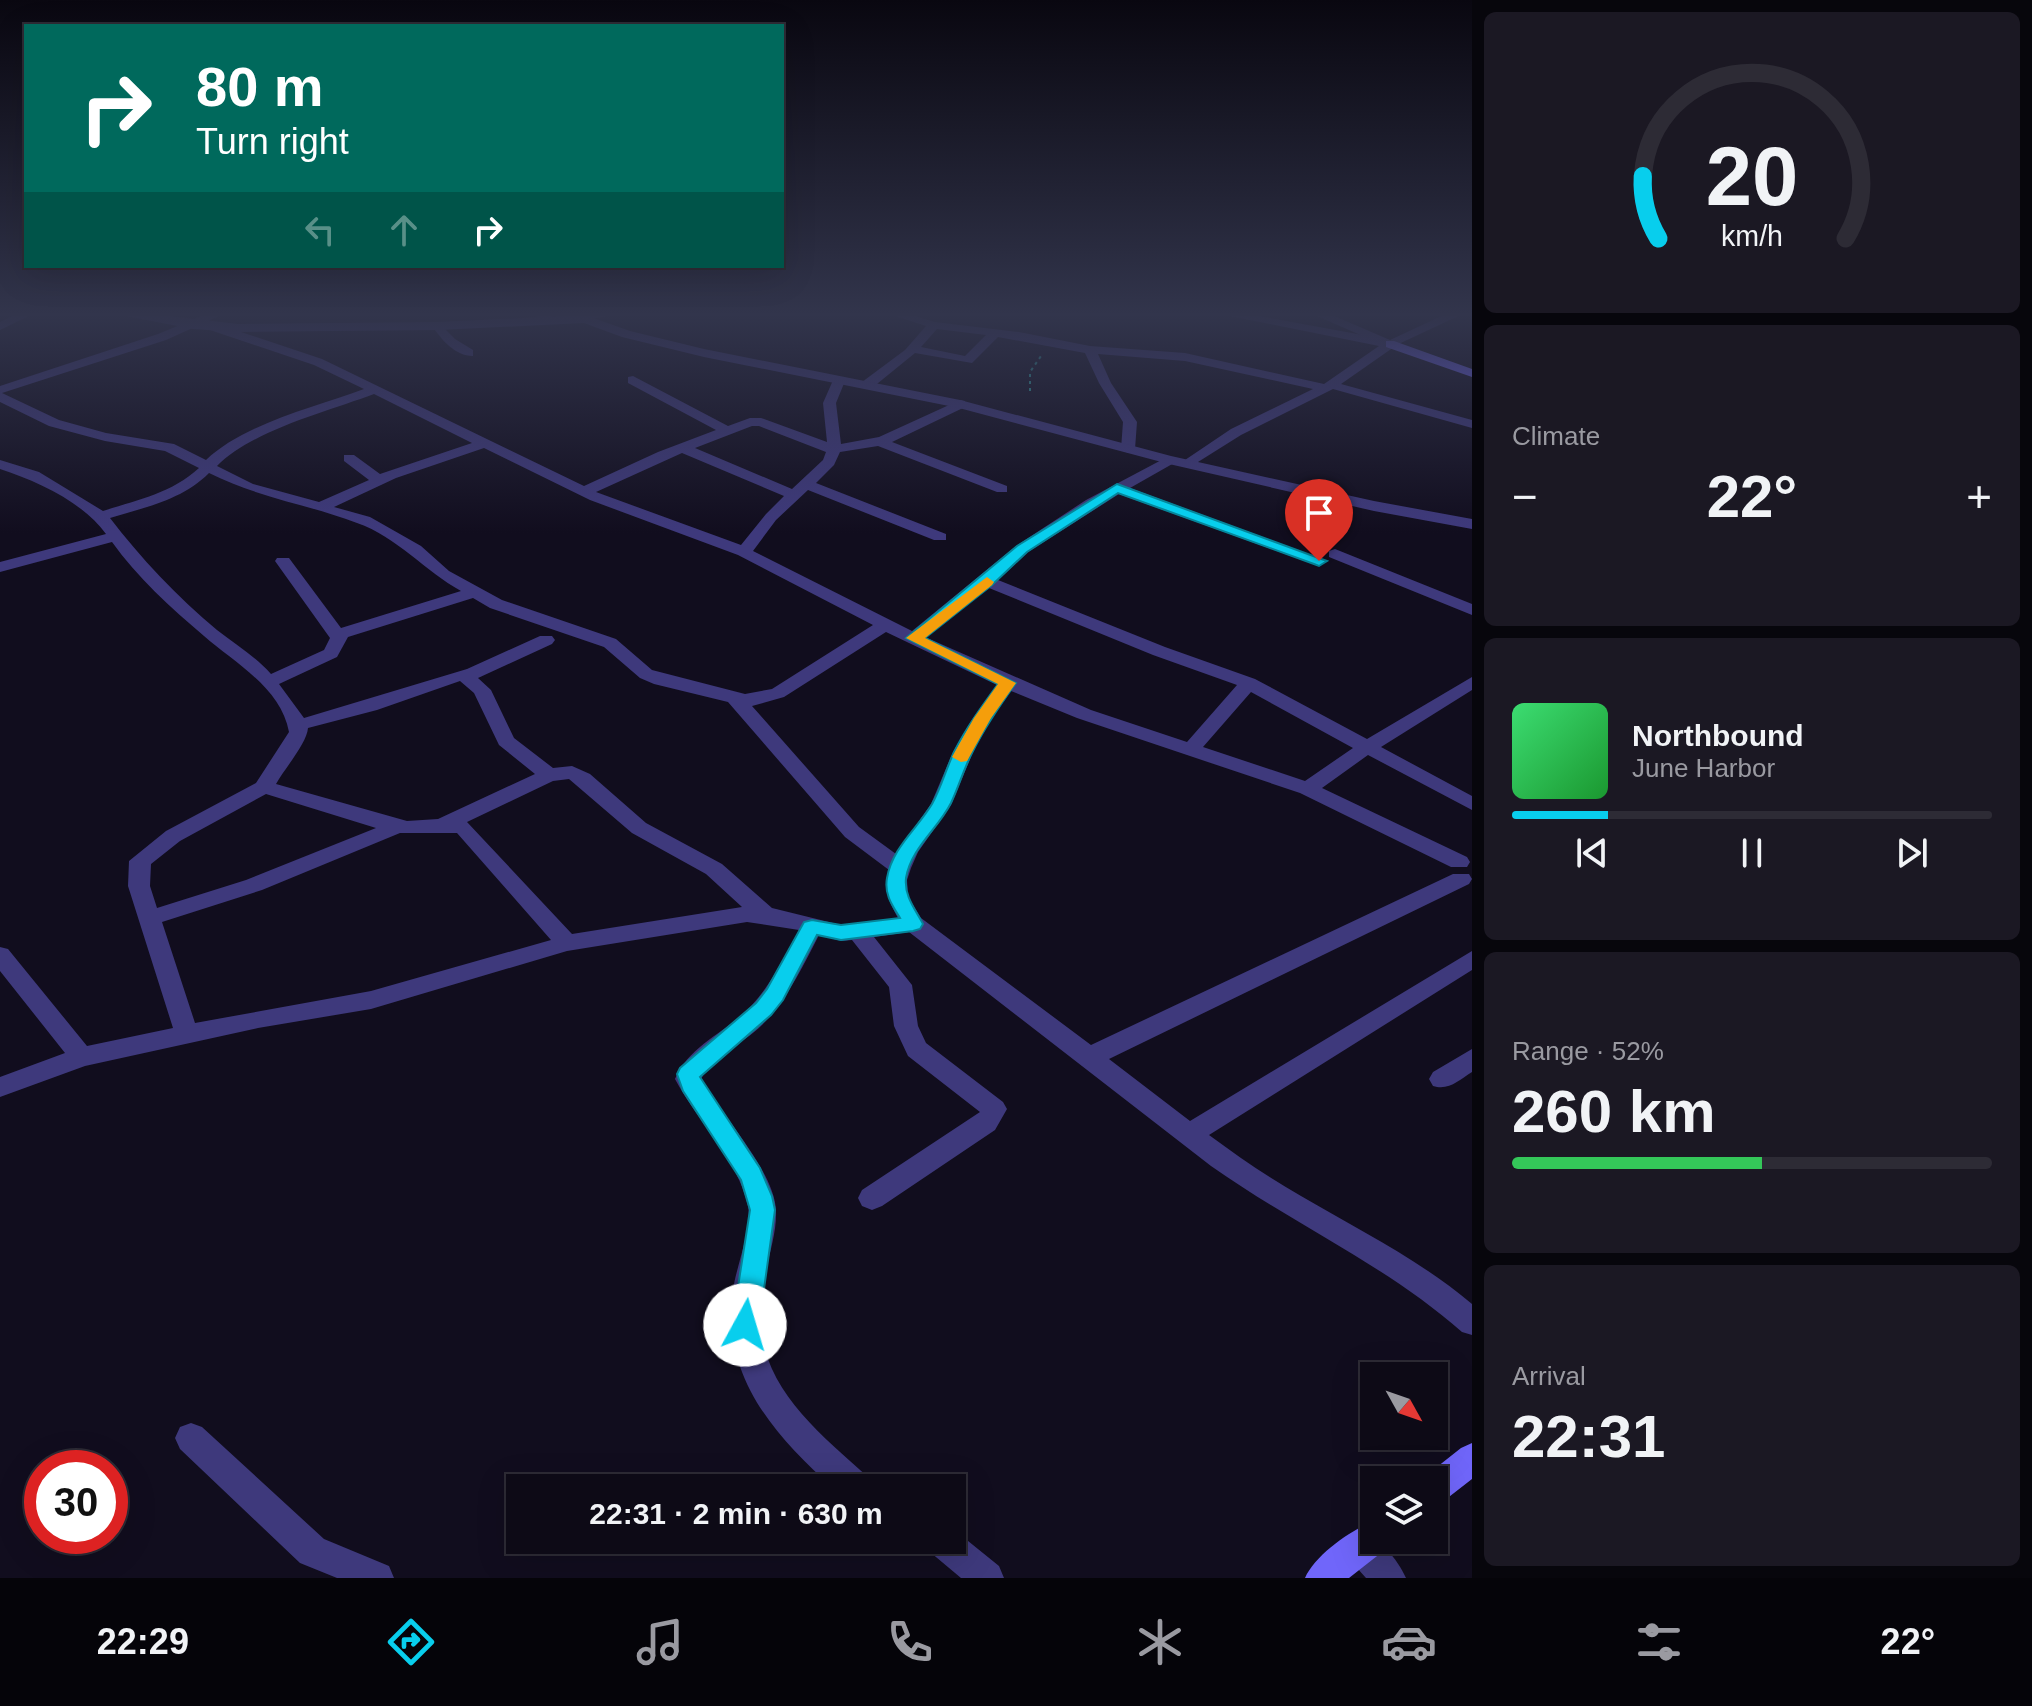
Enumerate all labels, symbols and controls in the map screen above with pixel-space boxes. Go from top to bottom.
text: 80 m [196,55,324,118]
icon: right [64,56,168,160]
text: Turn right [196,121,349,162]
text: 20 [1706,129,1798,222]
icon: left [298,208,342,252]
icon: ahead [382,208,426,252]
icon: right [466,208,510,252]
text: km/h [1721,220,1783,252]
text: Climate [1512,421,1600,451]
text: 22° [1707,463,1797,530]
text: − [1512,472,1538,521]
text: + [1966,472,1992,521]
pin [1285,479,1353,561]
icon: arrive [1297,491,1341,535]
text: Northbound [1632,719,1804,752]
text: June Harbor [1632,753,1775,783]
icon: previous [1570,831,1614,875]
icon: pause [1730,831,1774,875]
icon: next [1890,831,1934,875]
text: Range · 52% [1512,1036,1664,1066]
text: 260 km [1512,1078,1716,1145]
position arrow [703,1283,787,1367]
text: Arrival [1512,1361,1586,1391]
north arrow [1360,1362,1448,1450]
map controls [1360,1362,1448,1554]
text: 22:31 [1512,1403,1665,1470]
speed limit sign: 30 [24,1450,128,1554]
button: layers [1360,1466,1448,1554]
text: 22:31 · 2 min · 630 m [589,1497,883,1530]
icon: directions [383,1614,439,1670]
icon: music [632,1614,688,1670]
icon: phone [882,1614,938,1670]
icon: climate [1132,1614,1188,1670]
icon: car [1381,1614,1437,1670]
icon: filters [1631,1614,1687,1670]
text: 22:29 [97,1621,189,1662]
text: 22° [1881,1621,1935,1662]

